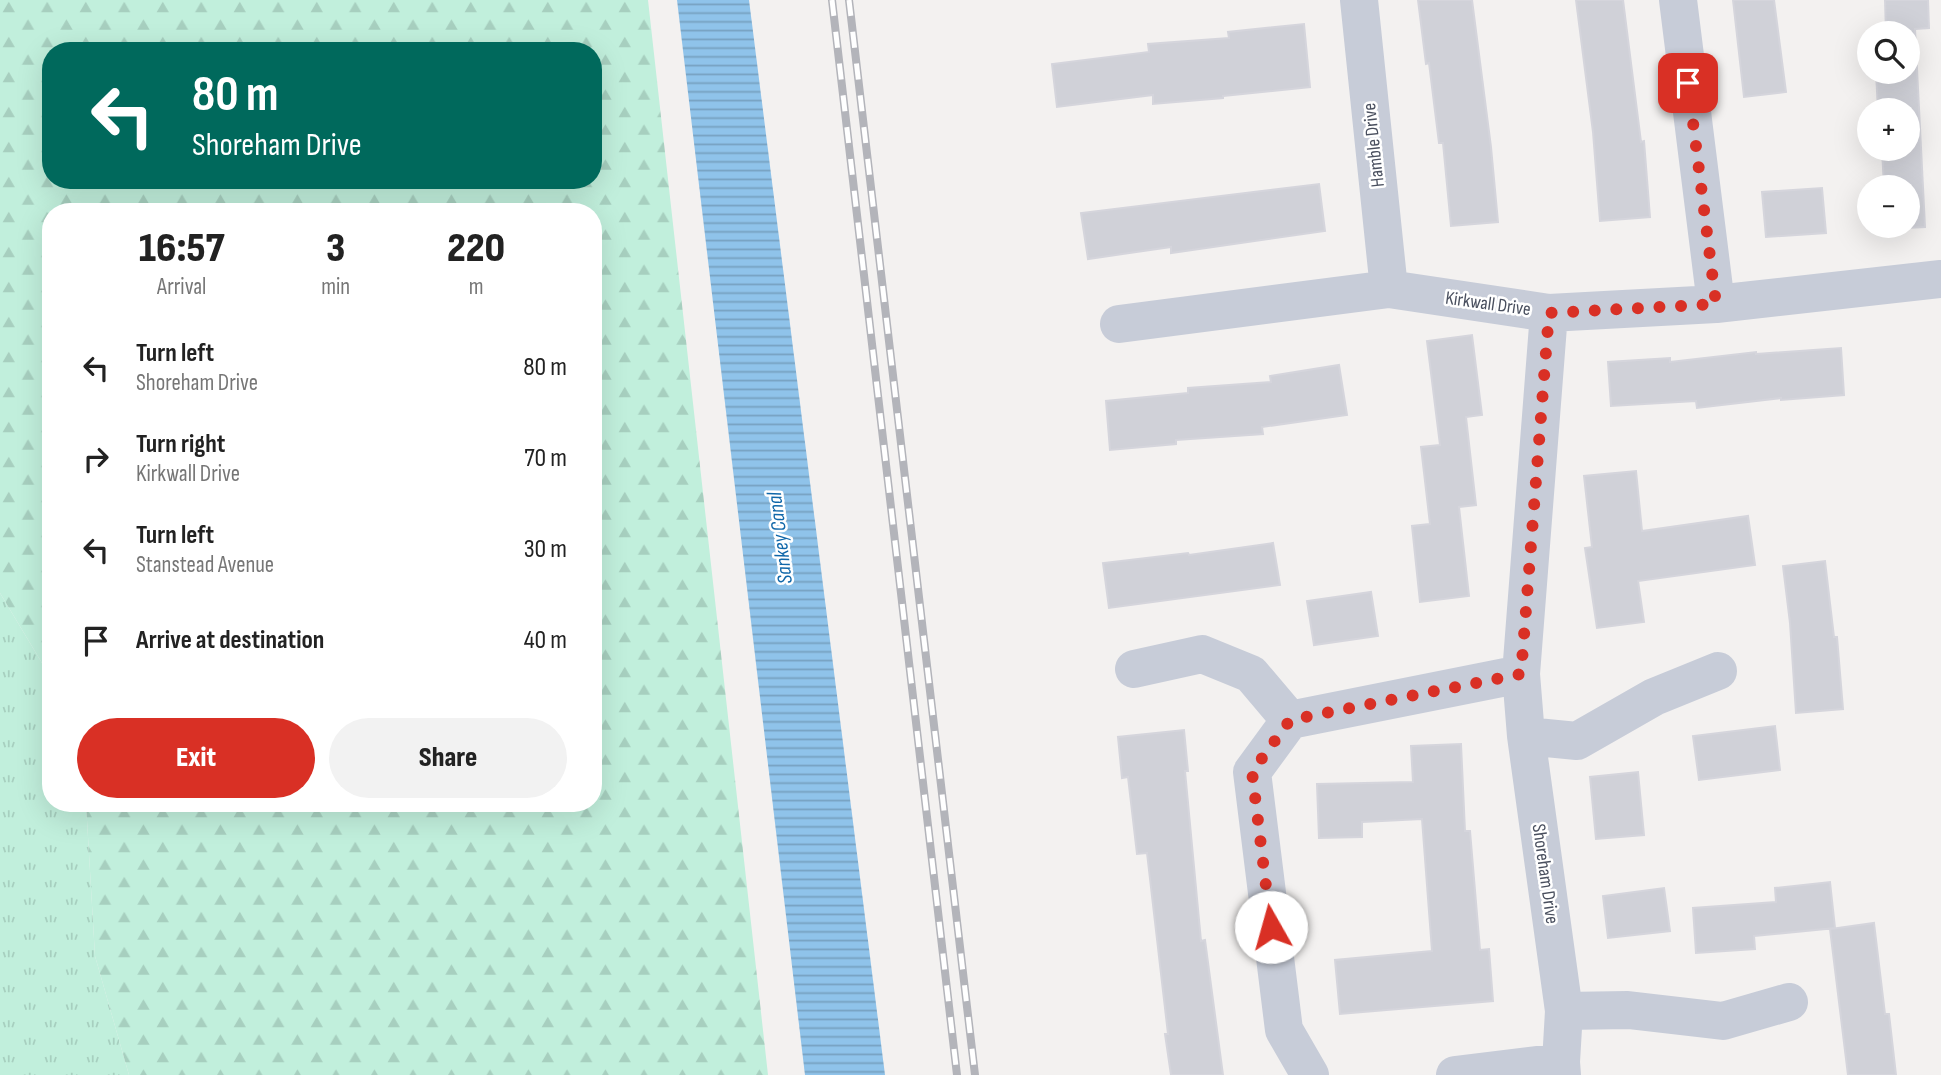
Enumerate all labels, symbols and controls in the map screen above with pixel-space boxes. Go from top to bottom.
map controls [1857,21,1920,238]
button: search [1857,21,1920,84]
pin [1658,53,1718,113]
icon: arrive [1669,64,1707,102]
text: 80 m [192,66,279,125]
icon: left [77,70,168,161]
button: + [1857,98,1920,161]
street label: Hamble Drive [1358,102,1390,188]
text: Shoreham Drive [192,126,362,165]
button: − [1857,175,1920,238]
text: 16:57 [139,223,224,274]
text: 3 [326,223,345,274]
text: 220 [447,223,505,274]
text: Arrival [157,273,206,301]
text: min [321,273,350,301]
text: m [469,273,483,301]
street label: Kirkwall Drive [1444,287,1532,321]
text: Turn left [136,338,214,369]
icon: left [77,349,115,387]
text: 80 m [523,352,567,383]
text: Shoreham Drive [136,369,258,397]
text: Turn right [136,429,225,460]
icon: right [77,440,115,478]
text: 70 m [524,443,567,474]
text: Kirkwall Drive [136,460,240,488]
water label: Sankey Canal [762,489,798,585]
text: Turn left [136,520,214,551]
icon: left [77,531,115,569]
text: 30 m [524,534,567,565]
text: Stanstead Avenue [136,551,274,579]
icon: arrive [77,622,115,660]
text: Arrive at destination [136,625,324,656]
text: 40 m [524,625,567,656]
button: Exit [77,718,315,798]
button: Share [329,718,567,798]
street label: Shoreham Drive [1527,822,1563,926]
position arrow [1234,890,1308,964]

